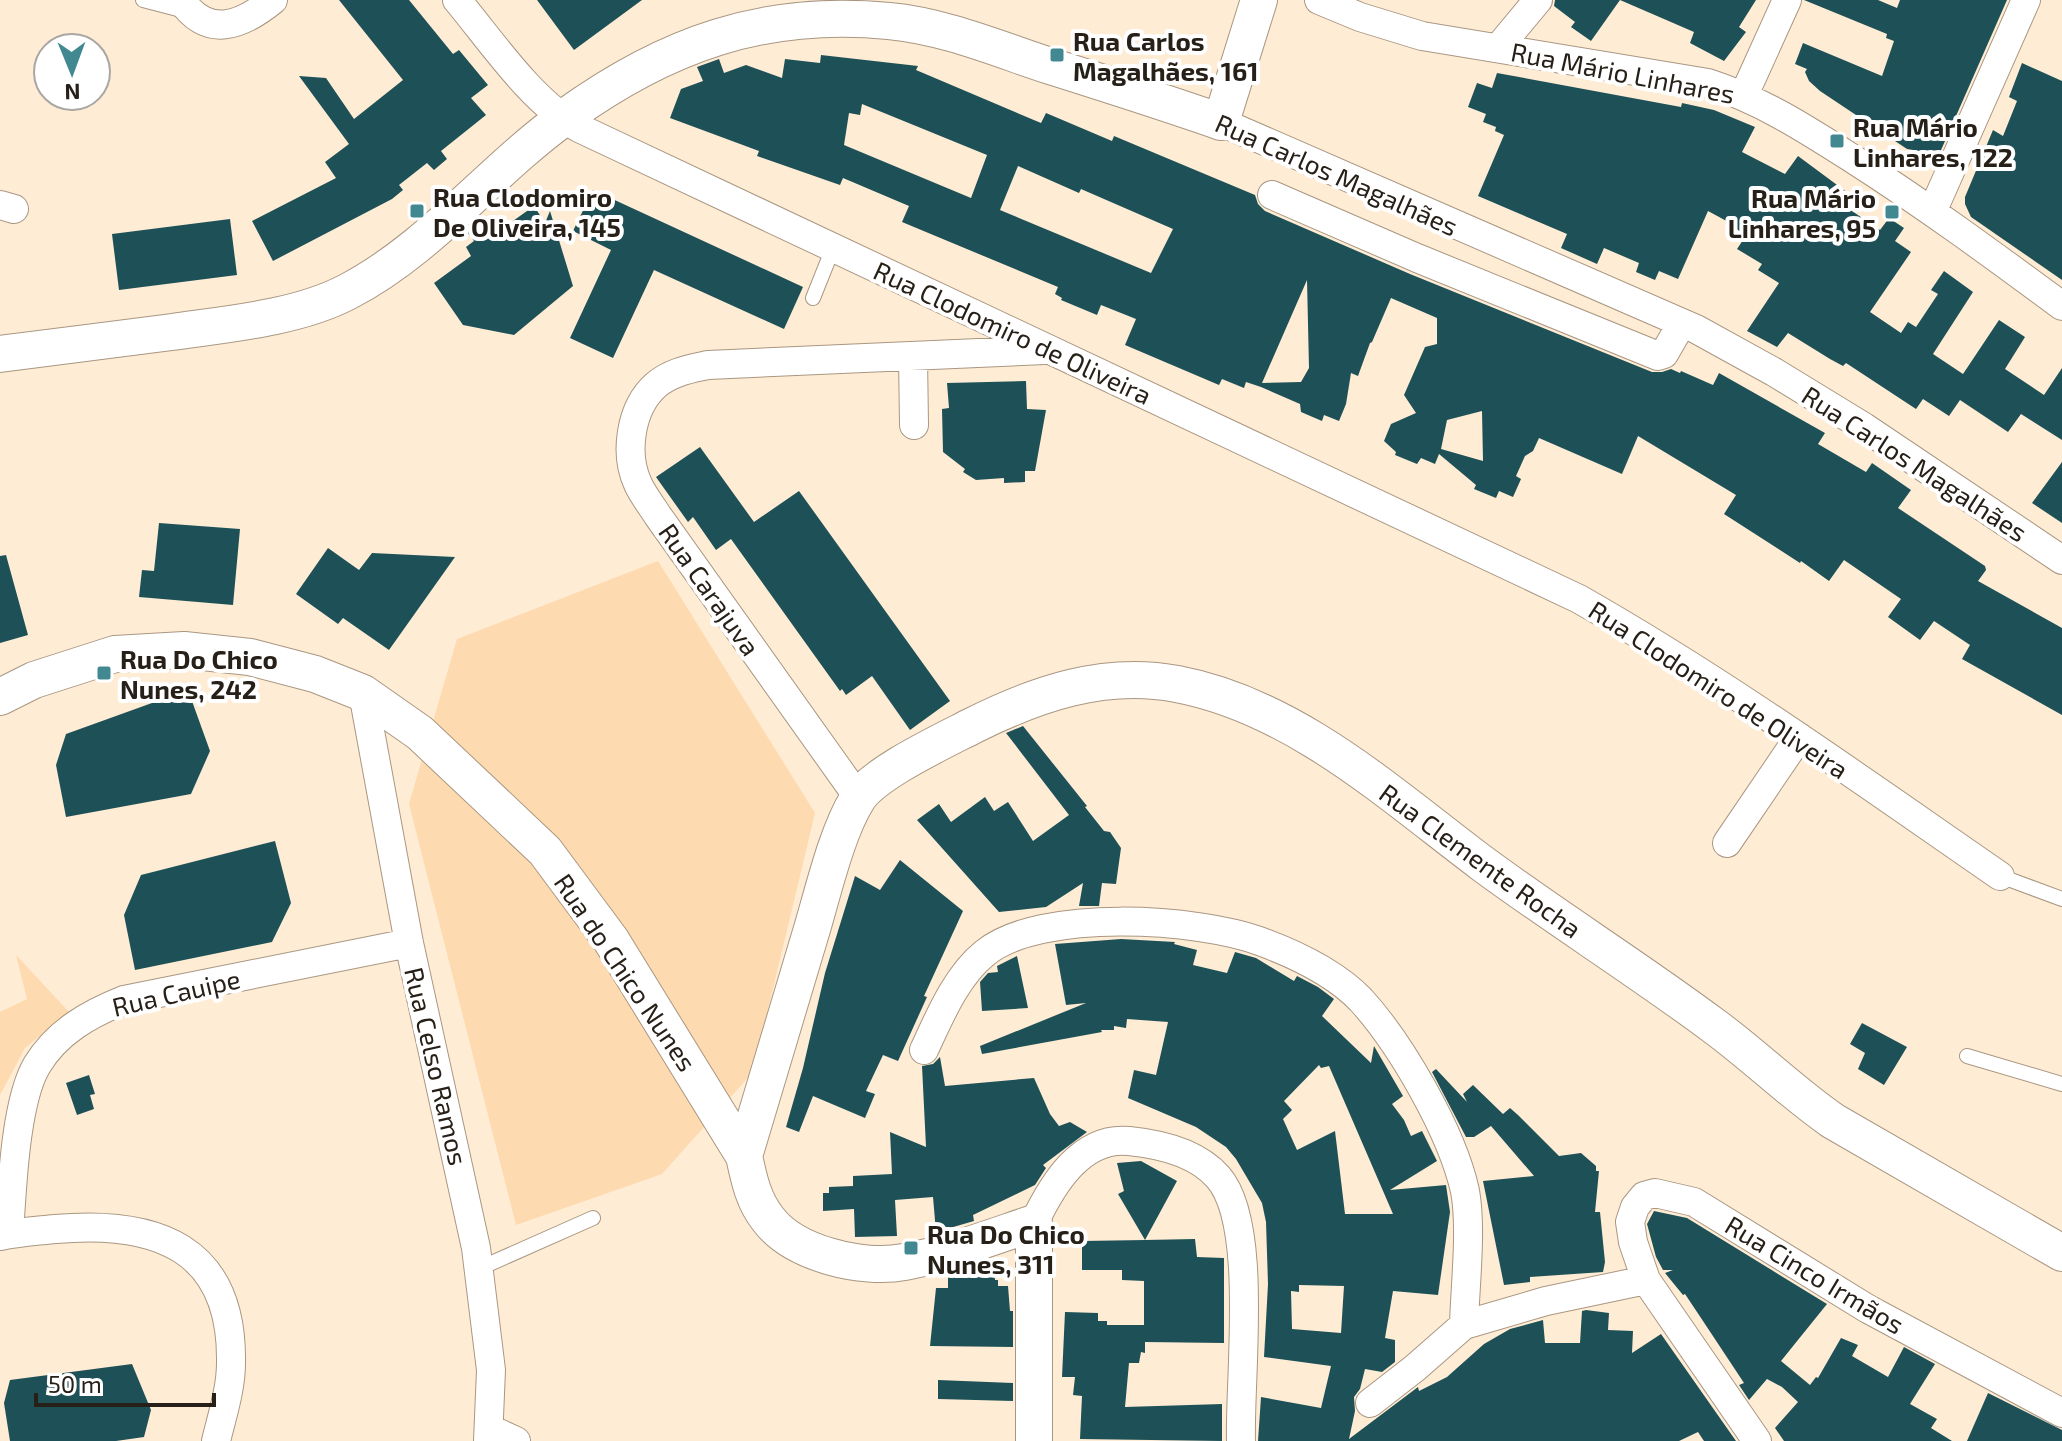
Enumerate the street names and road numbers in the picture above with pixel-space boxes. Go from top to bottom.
street label: Rua Mário Linhares [1509,35,1737,109]
street label: Rua Carlos Magalhães [1211,107,1463,241]
street label: Rua Clodomiro de Oliveira [869,254,1157,410]
street label: Rua Carlos Magalhães [1797,379,2033,547]
street label: Rua Carajuva [653,517,767,661]
street label: Rua Clodomiro de Oliveira [1584,594,1854,784]
street label: Rua Clemente Rocha [1374,776,1588,944]
street label: Rua do Chico Nunes [548,867,704,1077]
street label: Rua Cauipe [109,962,243,1022]
street label: Rua Celso Ramos [399,964,475,1168]
street label: Rua Cinco Irmãos [1720,1209,1910,1339]

